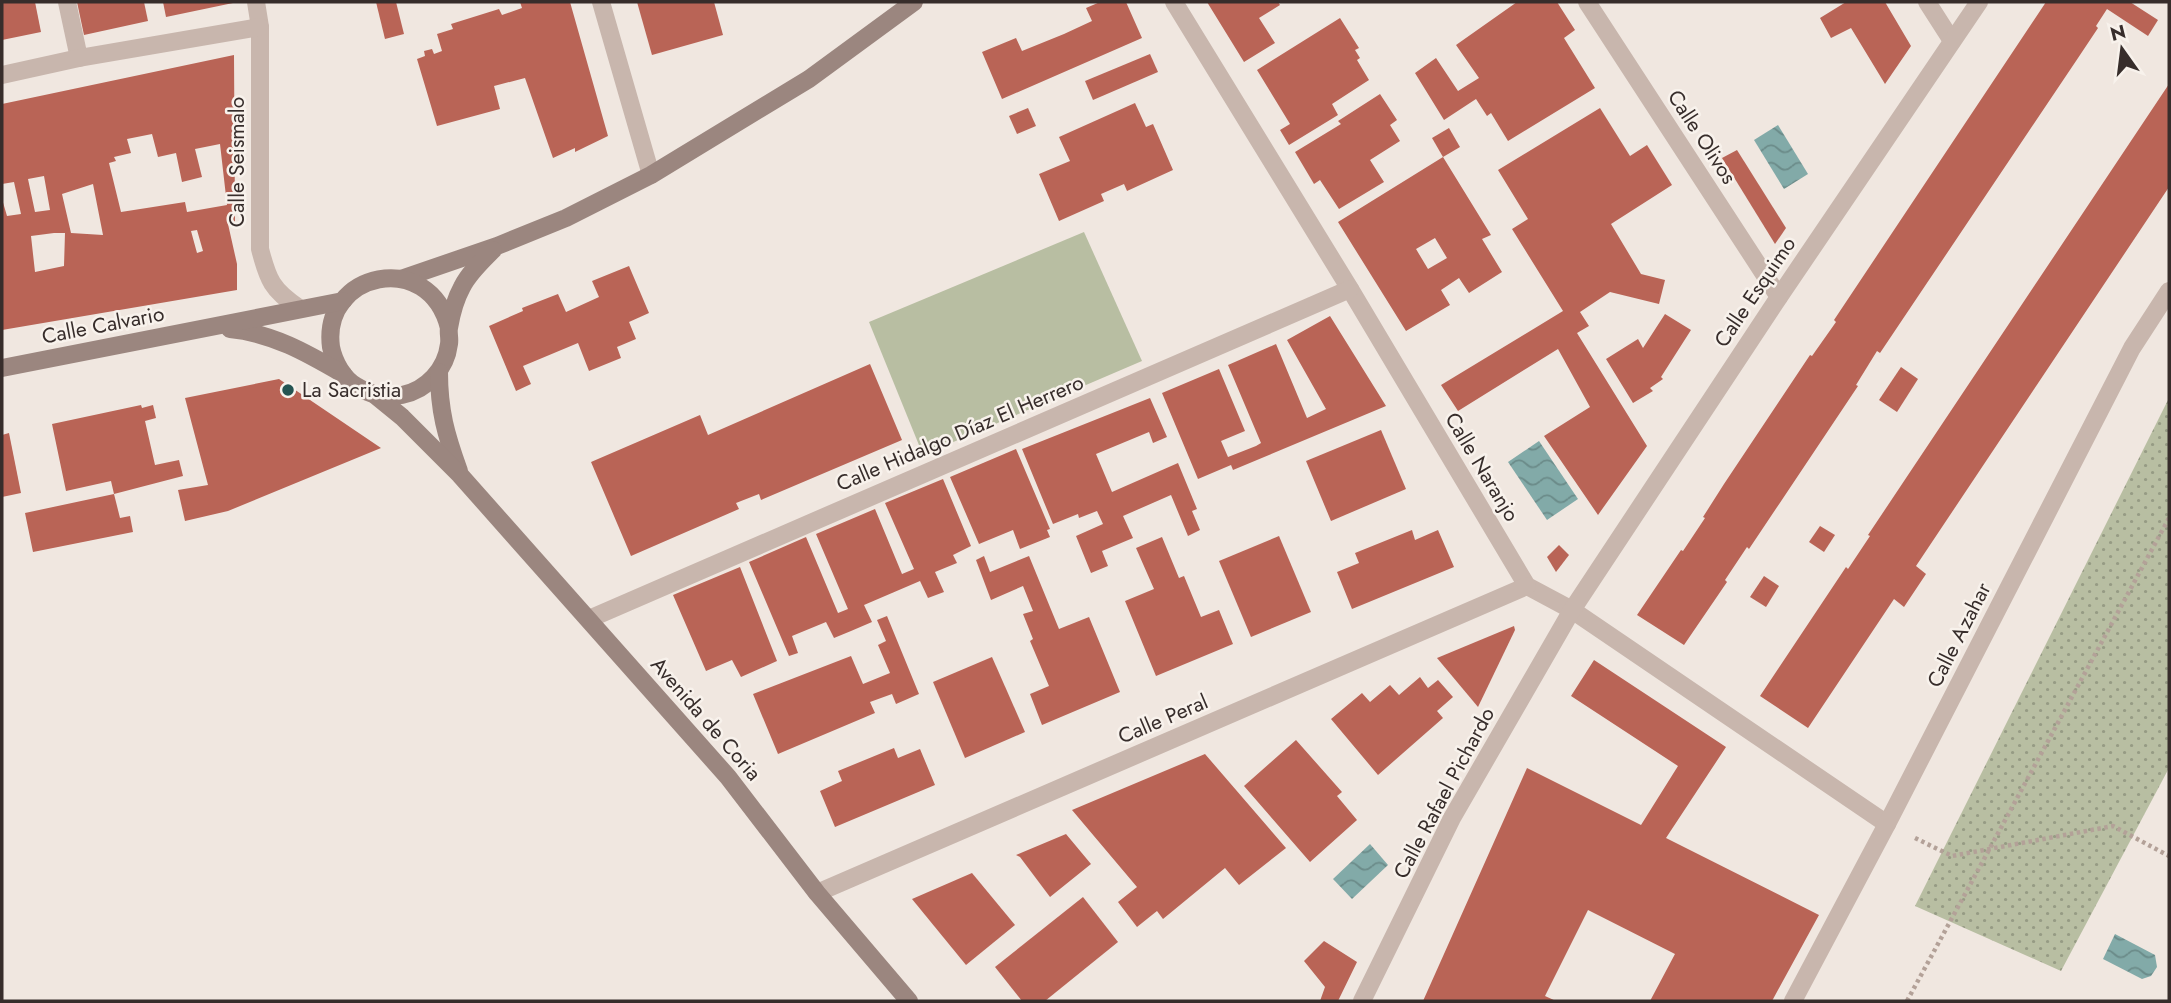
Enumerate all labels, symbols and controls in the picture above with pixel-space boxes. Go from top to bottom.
north arrow [2087,14,2157,84]
text: N [2107,18,2129,48]
street label: Calle Olivos [1660,84,1744,190]
street label: Calle Seismalo [222,97,252,227]
street label: Calle Esquimo [1707,231,1803,353]
street label: Calle Calvario [39,298,167,352]
street label: Calle Hidalgo Díaz El Herrero [832,367,1088,499]
place label: La Sacristia [302,375,401,405]
marker: La Sacristia [280,382,296,398]
street label: Calle Naranjo [1438,407,1526,527]
street label: Calle Azahar [1920,577,1999,693]
street label: Avenida de Coria [644,651,768,787]
street label: Calle Peral [1113,687,1213,751]
street label: Calle Rafael Pichardo [1386,702,1502,884]

